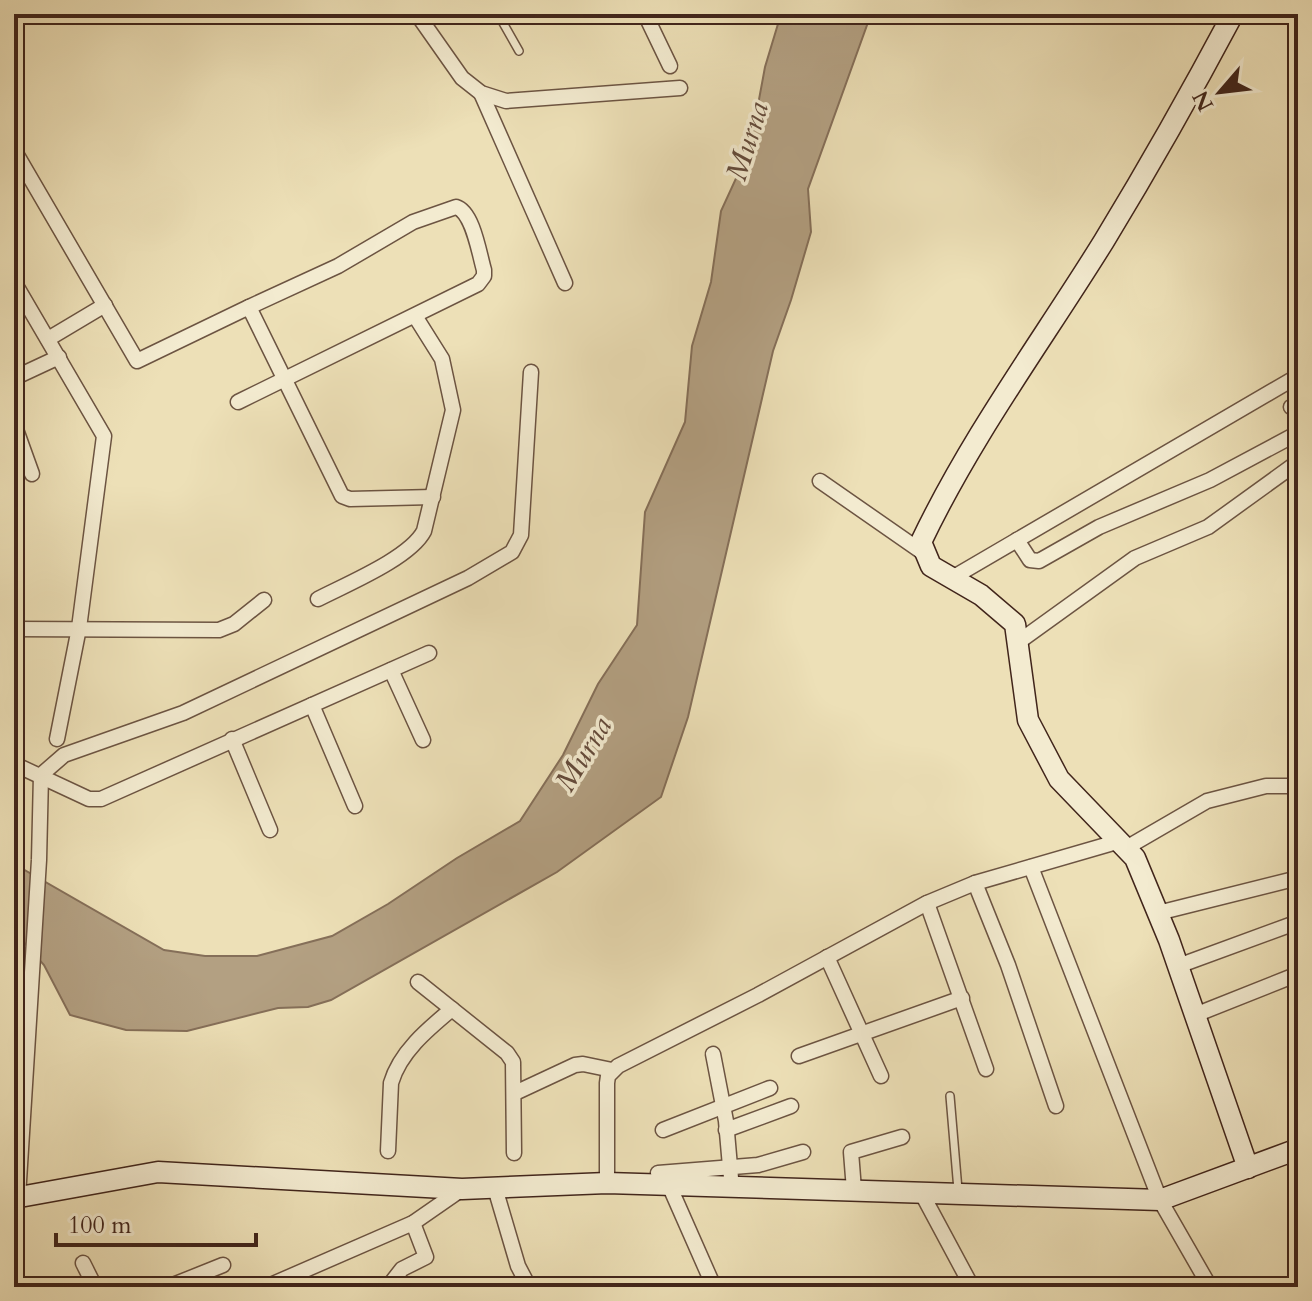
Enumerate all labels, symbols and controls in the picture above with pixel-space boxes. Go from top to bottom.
north arrow [1180,52,1260,132]
text: N [1185,85,1221,116]
water label: Murna [716,97,779,186]
water label: Murna [545,709,622,799]
scale bar [56,1197,256,1247]
text: 100 m [68,1209,132,1242]

